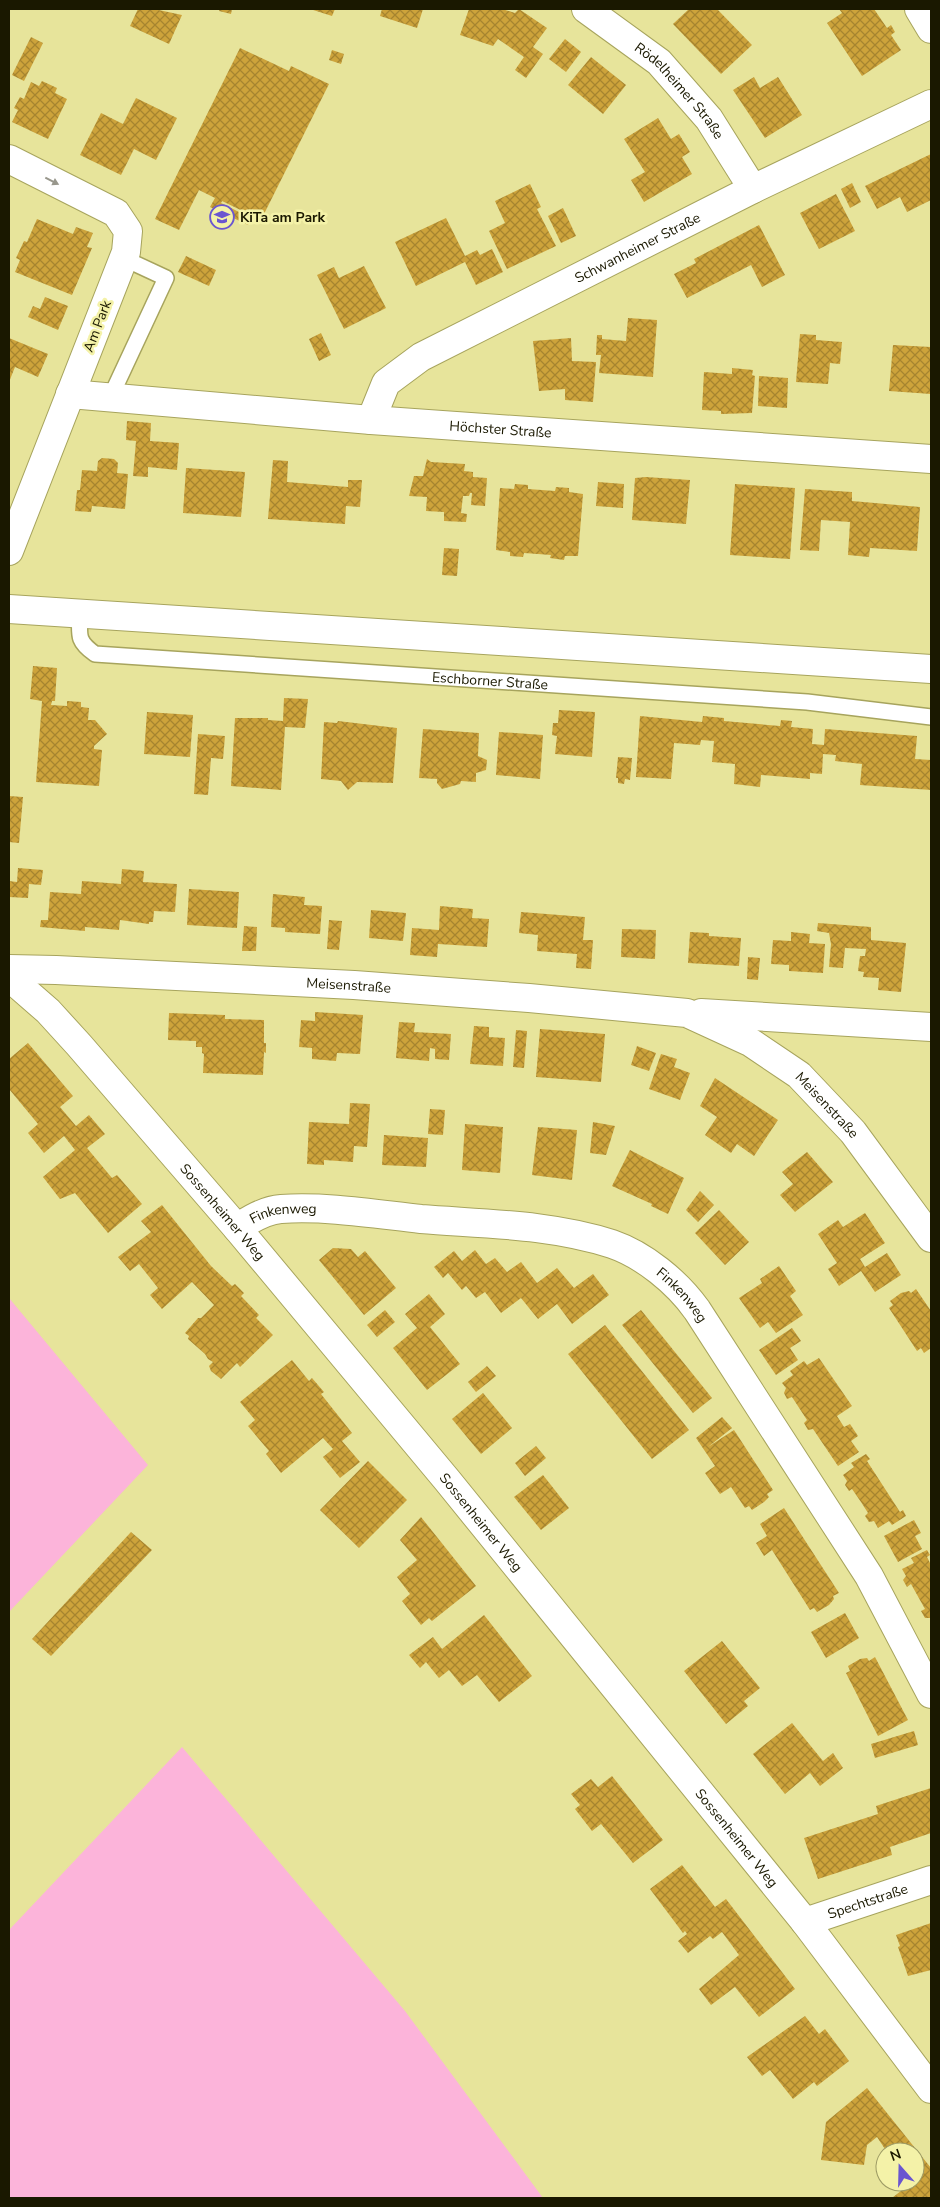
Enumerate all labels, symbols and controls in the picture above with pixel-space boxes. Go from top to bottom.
street label: Rödelheimer Straße [631,38,728,143]
one-way arrow [45,177,59,185]
school or university icon: KiTa am Park [209,204,235,230]
place label: KiTa am Park [240,208,326,227]
street label: Schwanheimer Straße [571,208,704,288]
street label: Am Park [79,297,116,355]
street label: Höchster Straße [449,416,552,443]
street label: Eschborner Straße [431,668,549,695]
street label: Meisenstraße [306,974,392,998]
street label: Meisenstraße [791,1068,863,1142]
street label: Sossenheimer Weg [175,1160,269,1265]
street label: Finkenweg [246,1199,317,1228]
street label: Finkenweg [652,1263,712,1326]
street label: Sossenheimer Weg [435,1469,527,1576]
street label: Sossenheimer Weg [691,1785,782,1892]
street label: Spechtstraße [825,1879,910,1924]
north arrow [875,2142,925,2192]
text: N [888,2145,904,2166]

